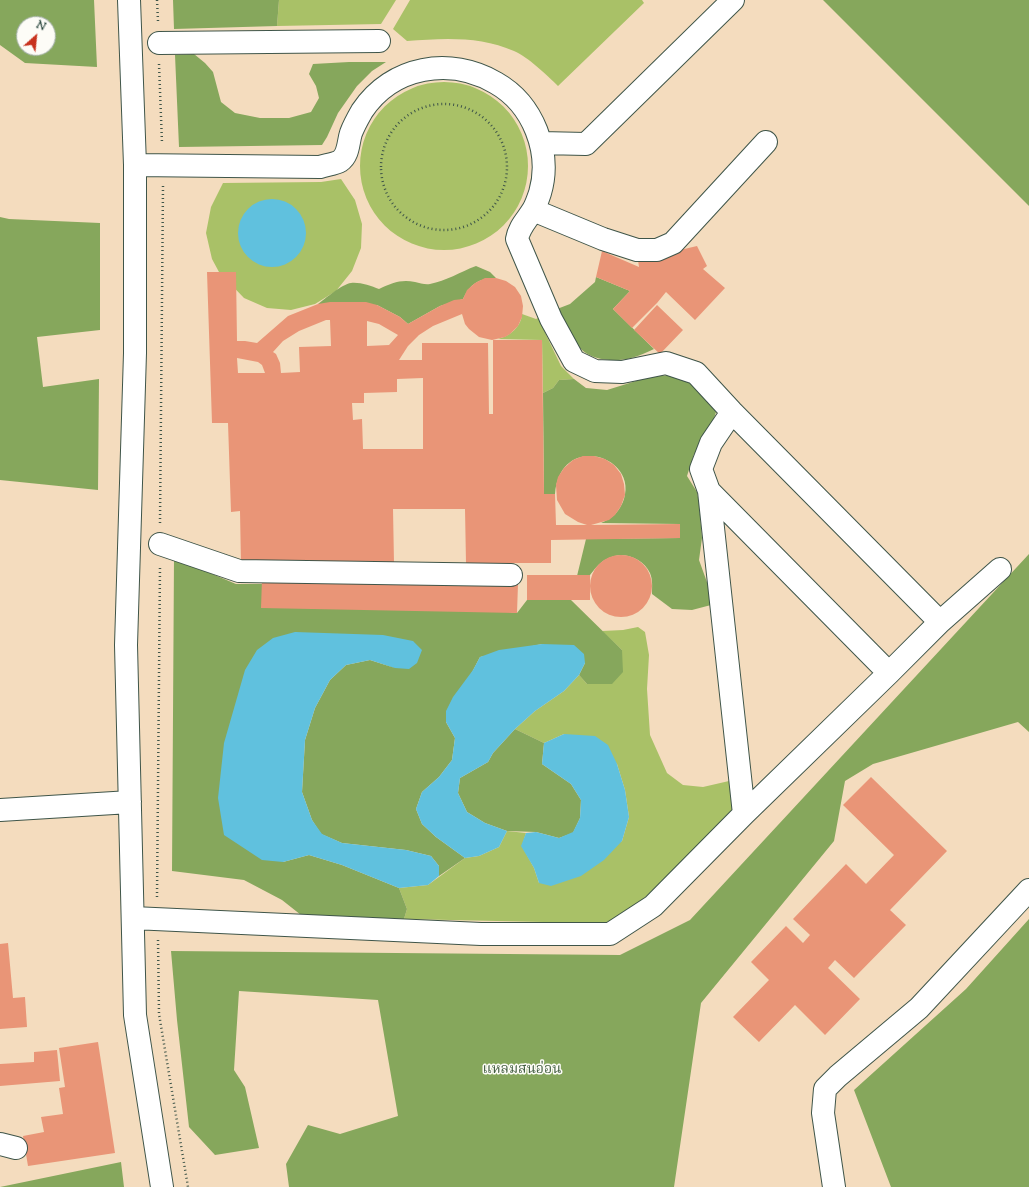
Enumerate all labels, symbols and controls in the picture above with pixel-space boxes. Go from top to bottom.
north arrow [16,16,56,56]
text: N [33,17,49,35]
park label: แหลมสนอ่อน [483,1063,561,1079]

